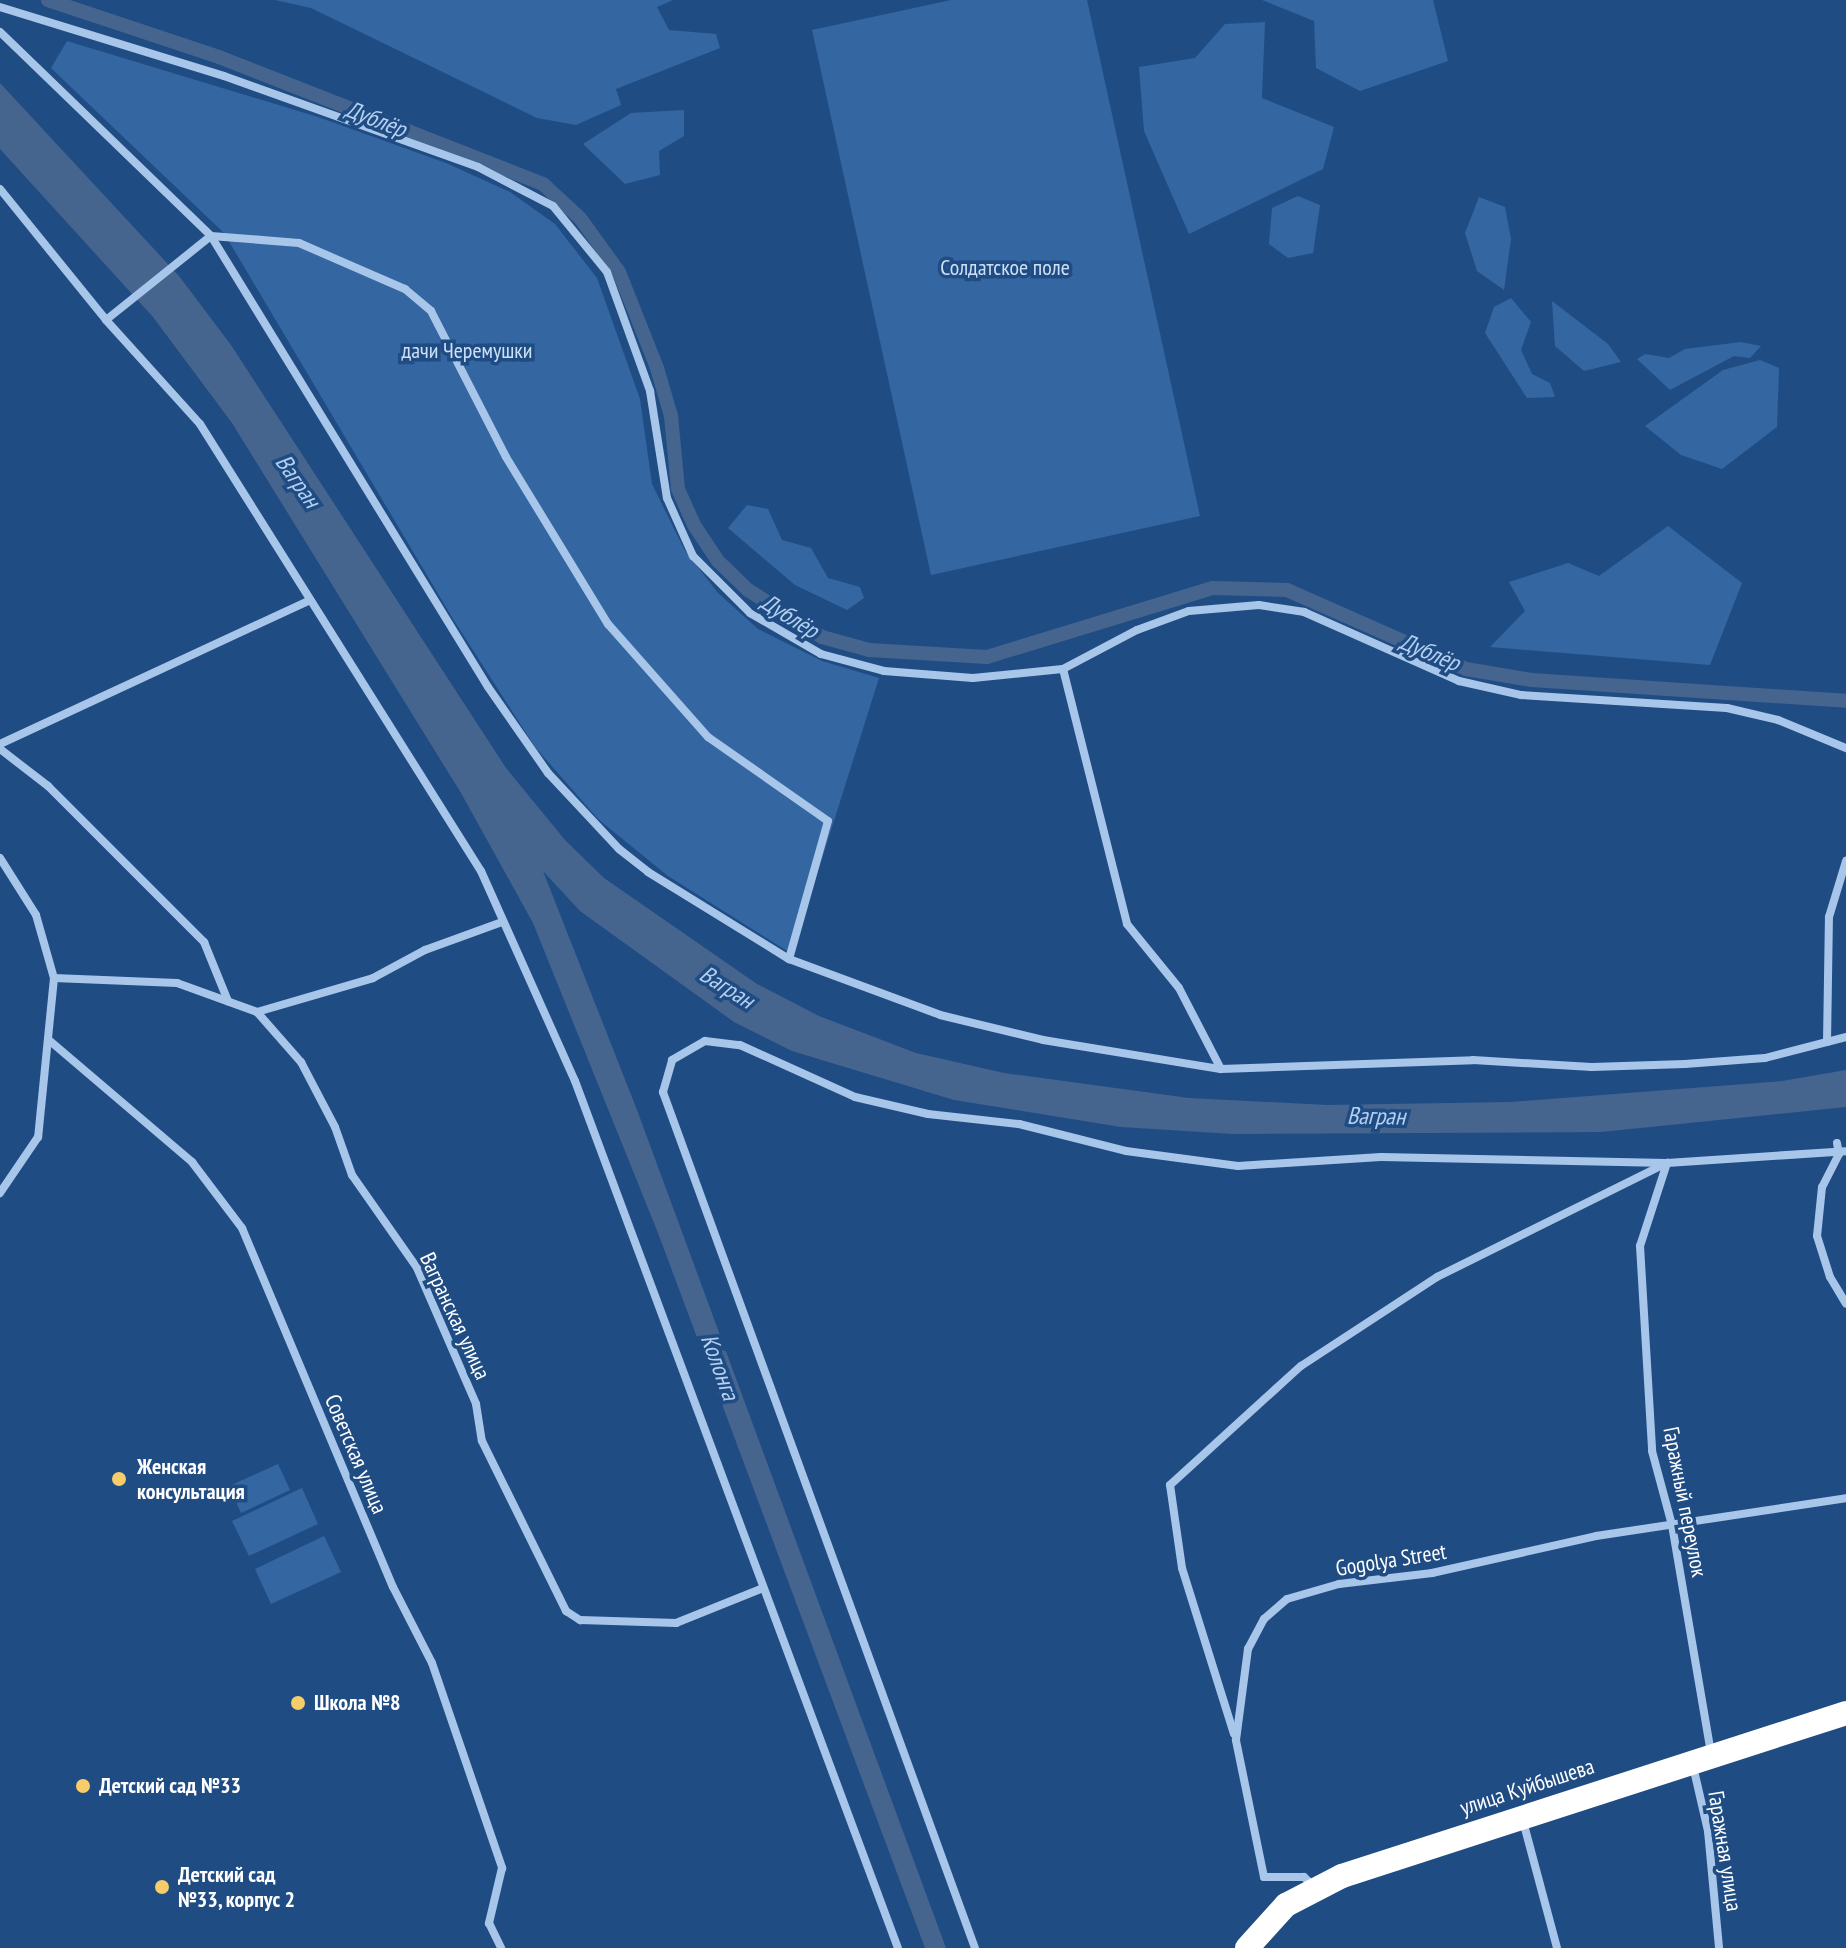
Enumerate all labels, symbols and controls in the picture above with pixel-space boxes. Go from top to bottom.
water label: Дублёр [342,94,410,144]
park label: Солдатское поле [940,255,1070,281]
park label: дачи Черемушки [402,338,532,364]
water label: Вагран [269,449,327,513]
water label: Дублёр [756,587,824,645]
water label: Дублёр [1396,627,1464,677]
water label: Вагран [695,959,759,1015]
water label: Вагран [1347,1101,1405,1131]
street label: Вагранская улица [414,1248,496,1384]
water label: Колонга [695,1330,745,1404]
street label: Советская улица [319,1390,393,1518]
street label: Гаражный переулок [1658,1425,1712,1579]
place label: Женская консультация [137,1453,245,1504]
marker: Женская консультация [108,1468,130,1490]
street label: Gogolya Street [1334,1538,1448,1582]
place label: Школа №8 [314,1690,401,1716]
marker: Школа №8 [289,1694,307,1712]
street label: улица Куйбышева [1457,1753,1597,1821]
place label: Детский сад №33 [99,1773,241,1799]
marker: Детский сад №33 [74,1777,92,1795]
street label: Гаражная улица [1702,1789,1748,1913]
place label: Детский сад №33, корпус 2 [178,1861,297,1912]
marker: Детский сад №33, корпус 2 [153,1878,171,1896]

